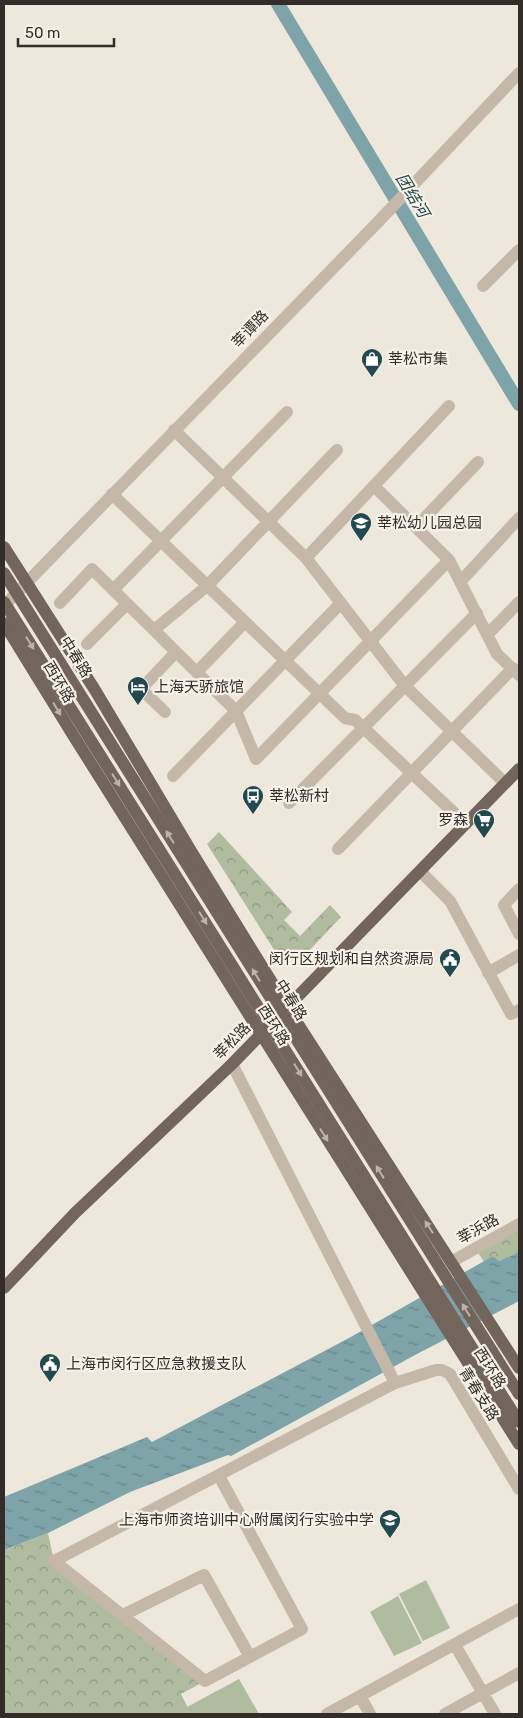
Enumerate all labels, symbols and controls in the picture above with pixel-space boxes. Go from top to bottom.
scale bar [18,15,114,47]
text: 50 m [25,24,60,42]
water label: 团结河 [392,170,435,223]
street label: 莘谭路 [228,307,272,351]
shop icon: 莘松市集 [360,347,384,378]
place label: 莘松市集 [388,350,448,368]
school or university icon: 莘松幼儿园总园 [349,511,373,542]
place label: 莘松幼儿园总园 [377,514,482,532]
street label: 中春路 [56,633,96,681]
one-way arrow [25,636,34,649]
street label: 西环路 [40,658,78,706]
hotel icon: 上海天骄旅馆 [126,675,150,706]
place label: 上海天骄旅馆 [154,678,244,696]
one-way arrow [52,703,61,716]
one-way arrow [111,774,121,787]
bus stop icon: 莘松新村 [241,784,265,815]
place label: 莘松新村 [269,787,329,805]
supermarket icon: 罗森 [472,808,496,839]
place label: 罗森 [438,811,468,829]
one-way arrow [165,831,174,844]
one-way arrow [198,911,207,925]
public building icon: 闵行区规划和自然资源局 [438,947,462,978]
place label: 闵行区规划和自然资源局 [269,950,434,968]
one-way arrow [251,968,261,982]
street label: 中春路 [271,976,311,1024]
street label: 西环路 [254,1001,294,1049]
street label: 莘松路 [210,1019,254,1063]
one-way arrow [294,1064,303,1077]
one-way arrow [320,1128,329,1142]
one-way arrow [375,1165,384,1179]
street label: 莘浜路 [454,1210,502,1248]
one-way arrow [424,1220,434,1233]
one-way arrow [461,1303,470,1316]
street label: 西环路 [470,1344,510,1392]
public building icon: 上海市闵行区应急救援支队 [38,1352,62,1383]
place label: 上海市闵行区应急救援支队 [66,1355,246,1373]
street label: 青春支路 [455,1364,503,1424]
school or university icon: 上海市师资培训中心附属闵行实验中学 [378,1508,402,1539]
place label: 上海市师资培训中心附属闵行实验中学 [119,1511,374,1529]

